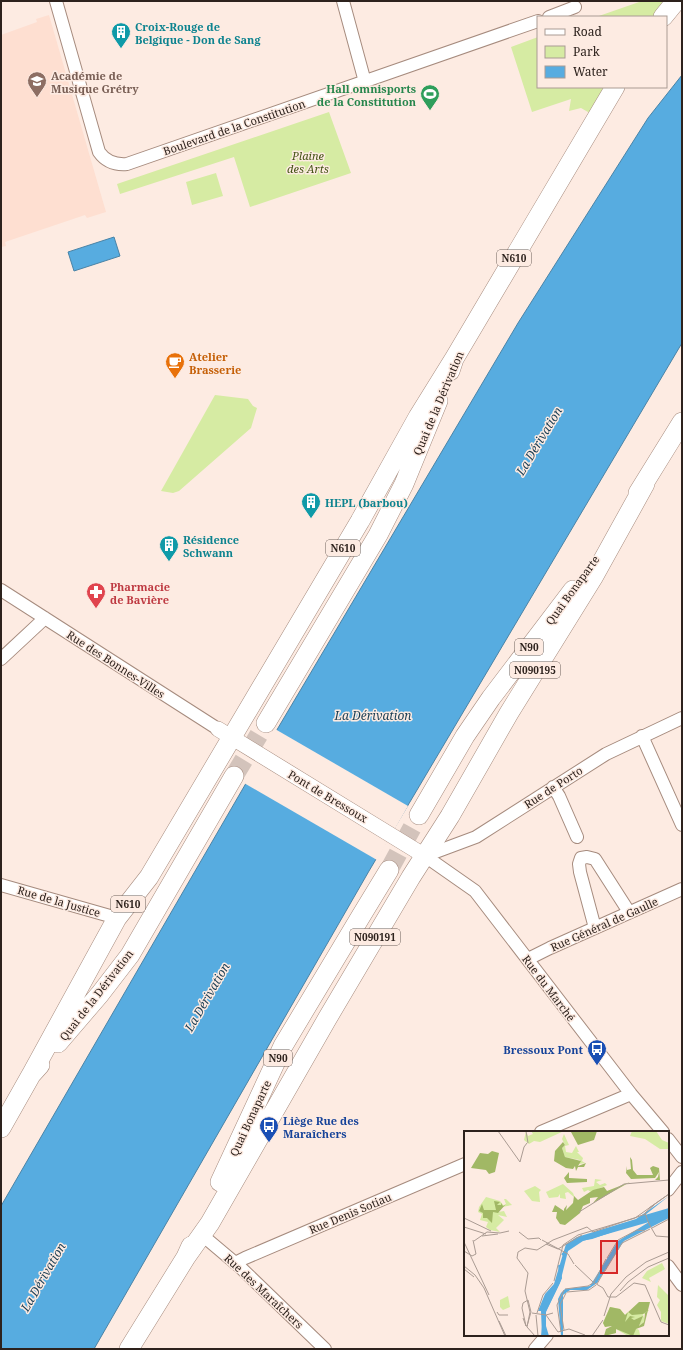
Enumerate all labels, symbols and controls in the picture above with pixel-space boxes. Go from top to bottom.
legend [537,16,667,88]
place label: Croix-Rouge de Belgique - Don de Sang [135,19,261,47]
building icon: Croix-Rouge de Belgique - Don de Sang [110,21,132,49]
text: Road [573,23,603,40]
text: Park [573,43,601,60]
text: Water [573,63,608,80]
place label: Académie de Musique Grétry [51,68,139,96]
school or university icon: Académie de Musique Grétry [26,70,48,98]
place label: Hall omnisports de la Constitution [317,81,417,109]
sports icon: Hall omnisports de la Constitution [419,83,441,111]
street label: Boulevard de la Constitution [161,96,307,158]
park label: Plaine des Arts [287,148,329,176]
road number: N610 [497,250,531,266]
place label: Atelier Brasserie [189,349,241,377]
street label: Quai de la Dérivation [409,349,467,457]
cafe icon: Atelier Brasserie [164,351,186,379]
water label: La Dérivation [511,404,566,479]
building icon: HEPL (barbou) [300,491,322,519]
place label: HEPL (barbou) [325,495,408,510]
place label: Résidence Schwann [183,532,239,560]
building icon: Résidence Schwann [158,534,180,562]
road number: N610 [326,540,360,556]
street label: Quai Bonaparte [542,552,602,628]
place label: Pharmacie de Bavière [110,579,170,607]
pharmacy icon: Pharmacie de Bavière [85,581,107,609]
street label: Rue des Bonnes-Villes [64,627,168,701]
road number: N90 [515,639,543,655]
road number: N090195 [510,662,560,678]
water label: La Dérivation [334,707,411,724]
street label: Rue de Porto [521,763,585,811]
street label: Pont de Bressoux [285,766,371,826]
street label: Rue de la Justice [16,882,102,920]
street label: Rue Général de Gaulle [548,893,660,955]
road number: N610 [111,896,145,912]
road number: N090191 [350,929,400,945]
street label: Quai de la Dérivation [56,946,136,1044]
street label: Rue du Marché [519,952,579,1024]
water label: La Dérivation [180,959,234,1035]
bus stop icon: Bressoux Pont [586,1038,608,1066]
place label: Bressoux Pont [503,1042,584,1057]
road number: N90 [264,1050,292,1066]
street label: Quai Bonaparte [226,1077,274,1159]
place label: Liège Rue des Maraîchers [283,1113,359,1141]
bus stop icon: Liège Rue des Maraîchers [258,1115,280,1143]
inset map [464,1131,669,1336]
street label: Rue Denis Sotiau [306,1189,394,1237]
water label: La Dérivation [16,1239,70,1315]
street label: Rue des Maraîchers [221,1250,307,1332]

